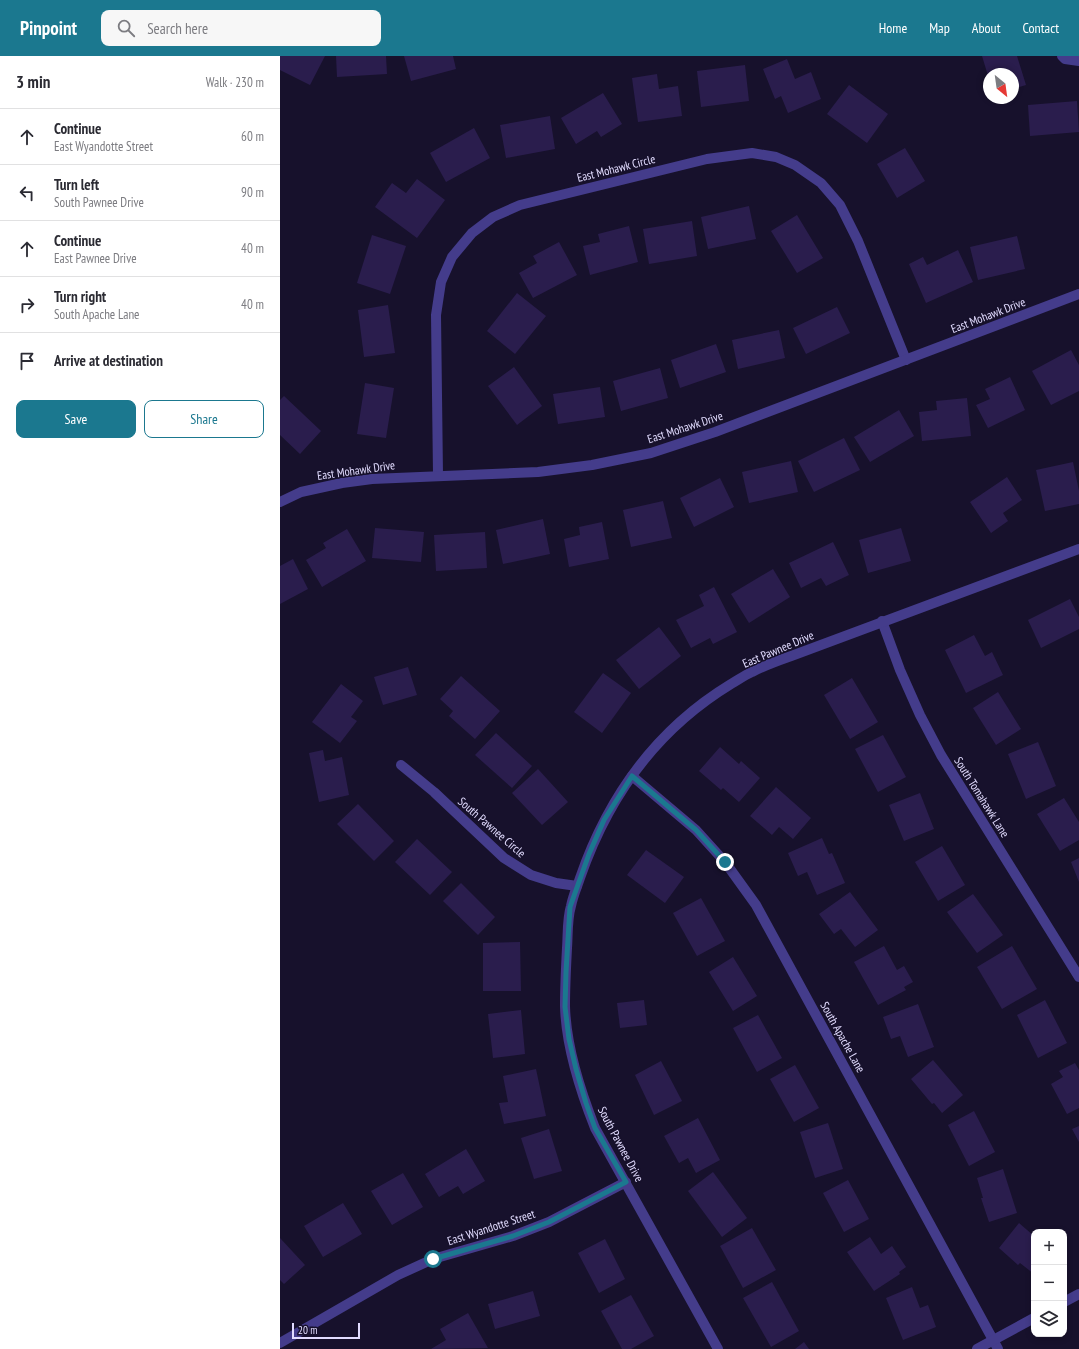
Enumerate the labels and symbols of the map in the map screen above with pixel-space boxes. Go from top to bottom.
north arrow [983,68,1019,104]
street label: East Mohawk Circle [575,151,657,185]
street label: East Mohawk Drive [949,294,1027,336]
street label: East Mohawk Drive [645,408,725,446]
street label: East Mohawk Drive [316,457,396,483]
street label: East Pawnee Drive [740,627,816,671]
street label: South Tomahawk Lane [951,754,1013,840]
street label: South Pawnee Circle [455,794,529,860]
route end [716,853,734,871]
street label: South Apache Lane [817,999,869,1075]
street label: South Pawnee Drive [595,1104,647,1184]
street label: East Wyandotte Street [445,1206,537,1248]
route start [424,1250,442,1268]
scale bar [292,1321,360,1340]

